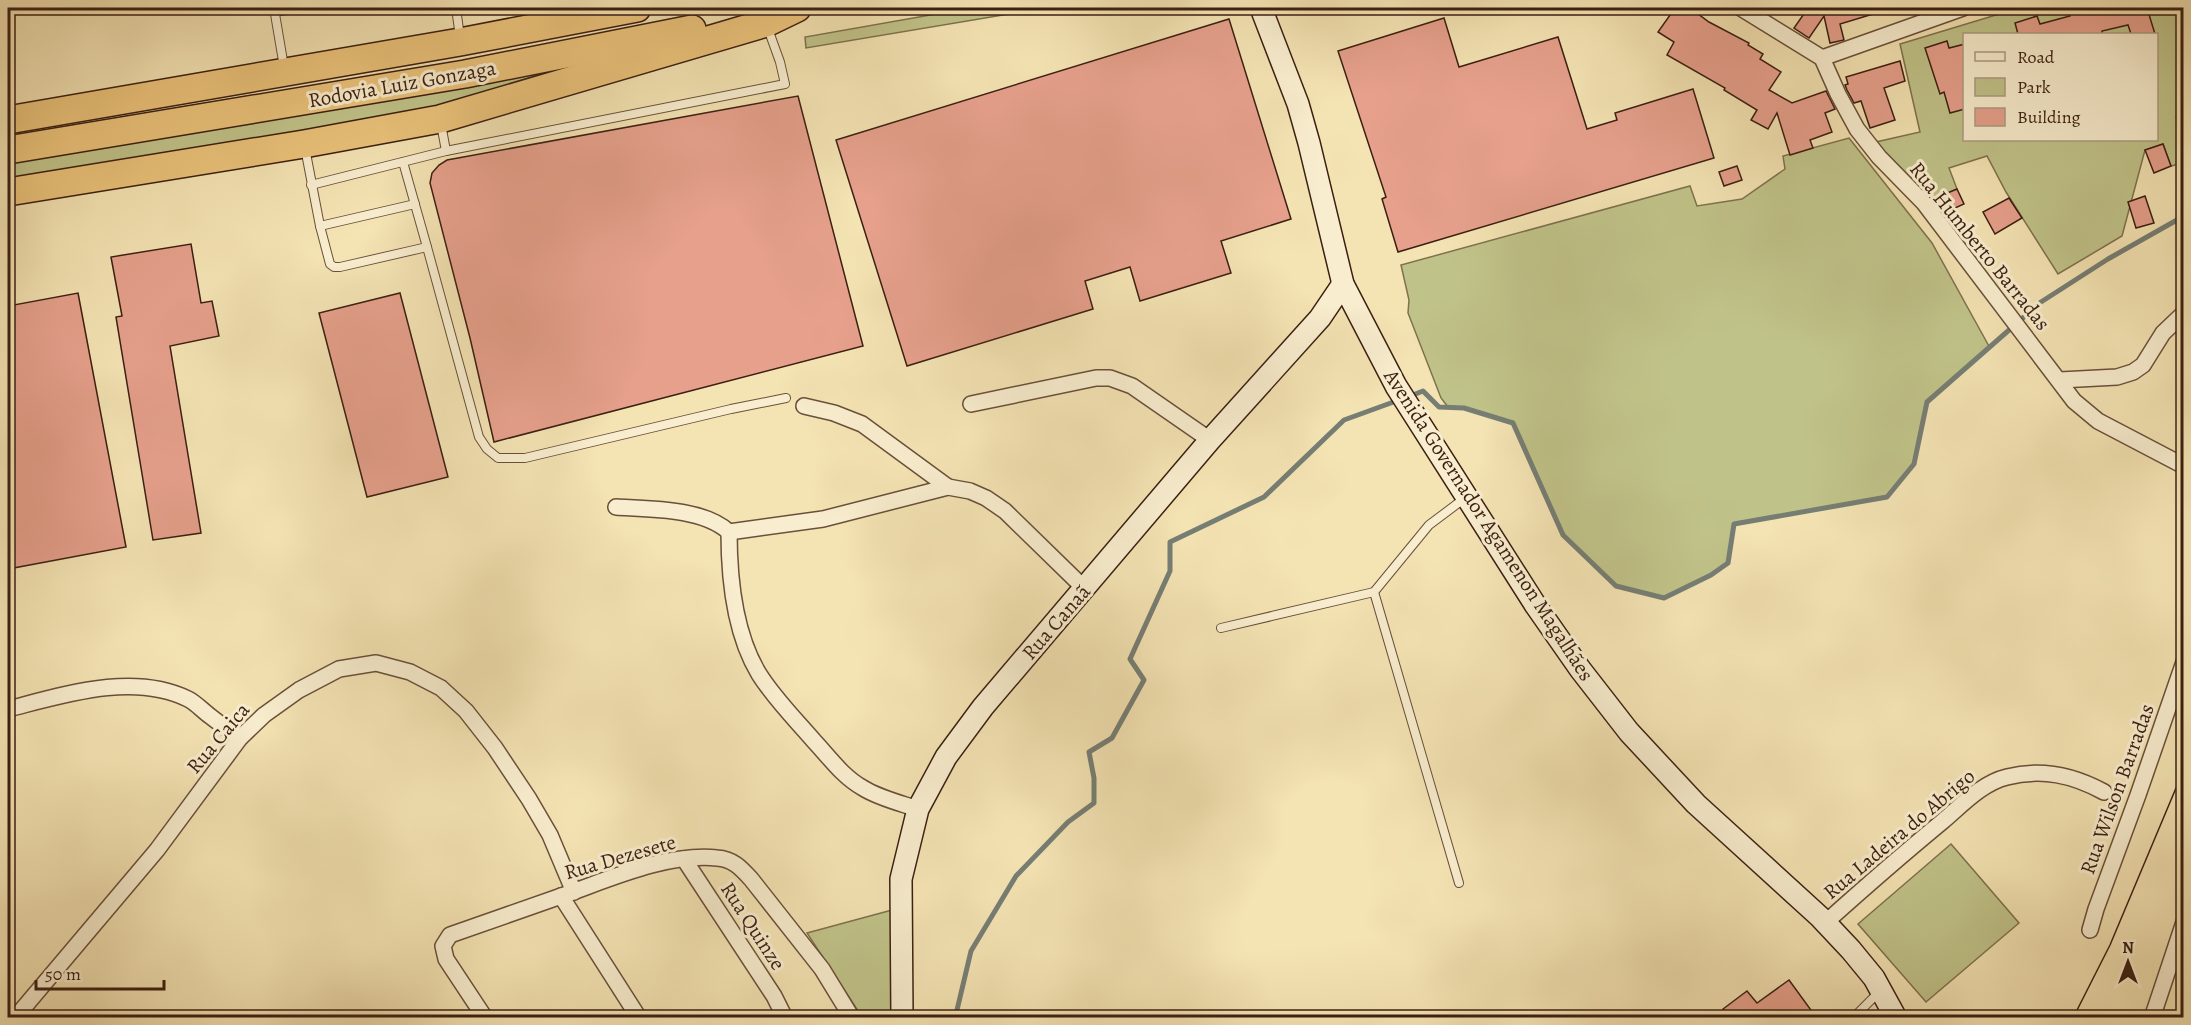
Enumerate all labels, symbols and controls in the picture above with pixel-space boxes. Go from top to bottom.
legend [1963,33,2158,141]
text: Road [2017,45,2055,69]
street label: Rodovia Luiz Gonzaga [306,54,498,114]
text: Park [2017,75,2051,99]
text: Building [2017,105,2081,129]
street label: Rua Humberto Barradas [1903,156,2057,336]
street label: Avenida Governador Agamenon Magalhães [1377,363,1601,686]
street label: Rua Canaã [1015,578,1097,666]
street label: Rua Caica [180,696,256,779]
street label: Rua Wilson Barradas [2073,700,2161,878]
street label: Rua Ladeira do Abrigo [1817,762,1981,906]
street label: Rua Dezesete [561,828,679,886]
street label: Rua Quinze [714,876,792,976]
north arrow [2098,932,2158,992]
text: N [2122,937,2134,959]
scale bar [36,953,164,991]
text: 50 m [45,962,81,986]

